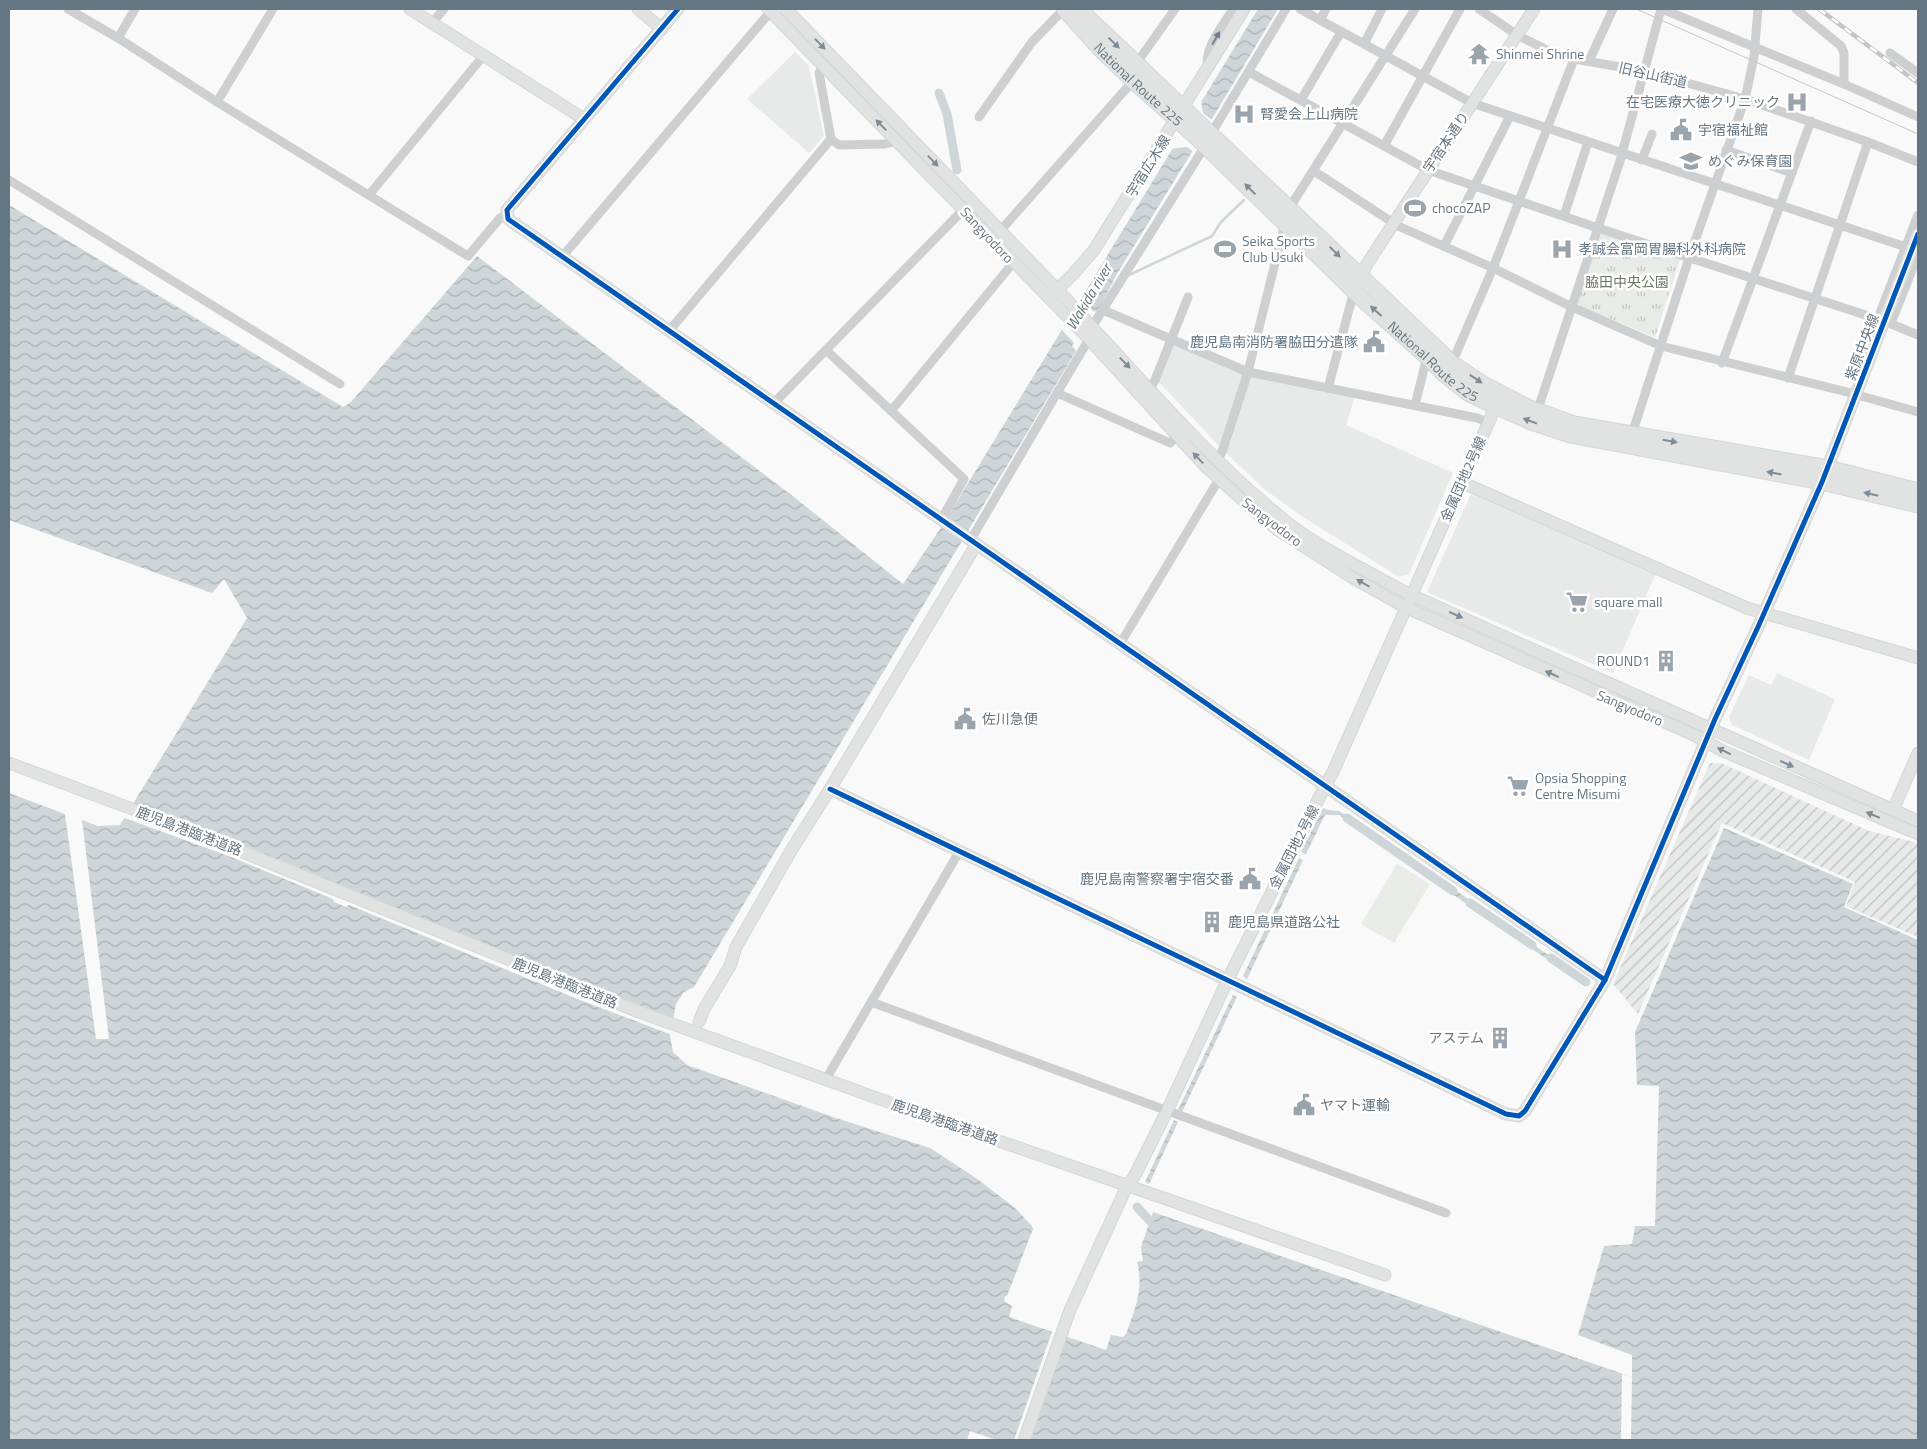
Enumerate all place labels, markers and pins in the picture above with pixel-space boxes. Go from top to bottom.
temple icon: Shinmei Shrine [1466,41,1492,67]
place label: Shinmei Shrine [1496,43,1584,64]
hospital icon: 在宅医療大徳クリニック [1784,89,1810,115]
place label: 在宅医療大徳クリニック [1626,91,1780,112]
hospital icon: 腎愛会上山病院 [1231,101,1257,127]
place label: 腎愛会上山病院 [1260,103,1358,124]
public building icon: 宇宿福祉館 [1668,117,1694,143]
place label: 宇宿福祉館 [1698,119,1768,140]
school or university icon: めぐみ保育園 [1678,148,1704,174]
place label: めぐみ保育園 [1708,150,1792,171]
sports icon: chocoZAP [1402,195,1428,221]
place label: chocoZAP [1432,197,1490,218]
place label: Seika Sports Club Usuki [1242,230,1315,267]
sports icon: Seika Sports Club Usuki [1212,236,1238,262]
hospital icon: 孝誠会富岡胃腸科外科病院 [1549,236,1575,262]
place label: 孝誠会富岡胃腸科外科病院 [1578,238,1746,259]
public building icon: 鹿児島南消防署脇田分遣隊 [1361,329,1387,355]
place label: 鹿児島南消防署脇田分遣隊 [1190,331,1358,352]
supermarket icon: square mall [1564,589,1590,615]
place label: square mall [1594,591,1662,612]
building icon: ROUND1 [1653,648,1679,674]
place label: ROUND1 [1597,650,1650,671]
public building icon: 佐川急便 [952,706,978,732]
place label: 佐川急便 [982,708,1038,729]
place label: Opsia Shopping Centre Misumi [1535,767,1626,804]
supermarket icon: Opsia Shopping Centre Misumi [1505,773,1531,799]
public building icon: 鹿児島南警察署宇宿交番 [1237,866,1263,892]
place label: 鹿児島南警察署宇宿交番 [1080,868,1234,889]
building icon: 鹿児島県道路公社 [1199,909,1225,935]
place label: 鹿児島県道路公社 [1228,911,1340,932]
building icon: アステム [1487,1025,1513,1051]
place label: アステム [1428,1027,1484,1048]
public building icon: ヤマト運輸 [1291,1092,1317,1118]
place label: ヤマト運輸 [1320,1094,1390,1115]

